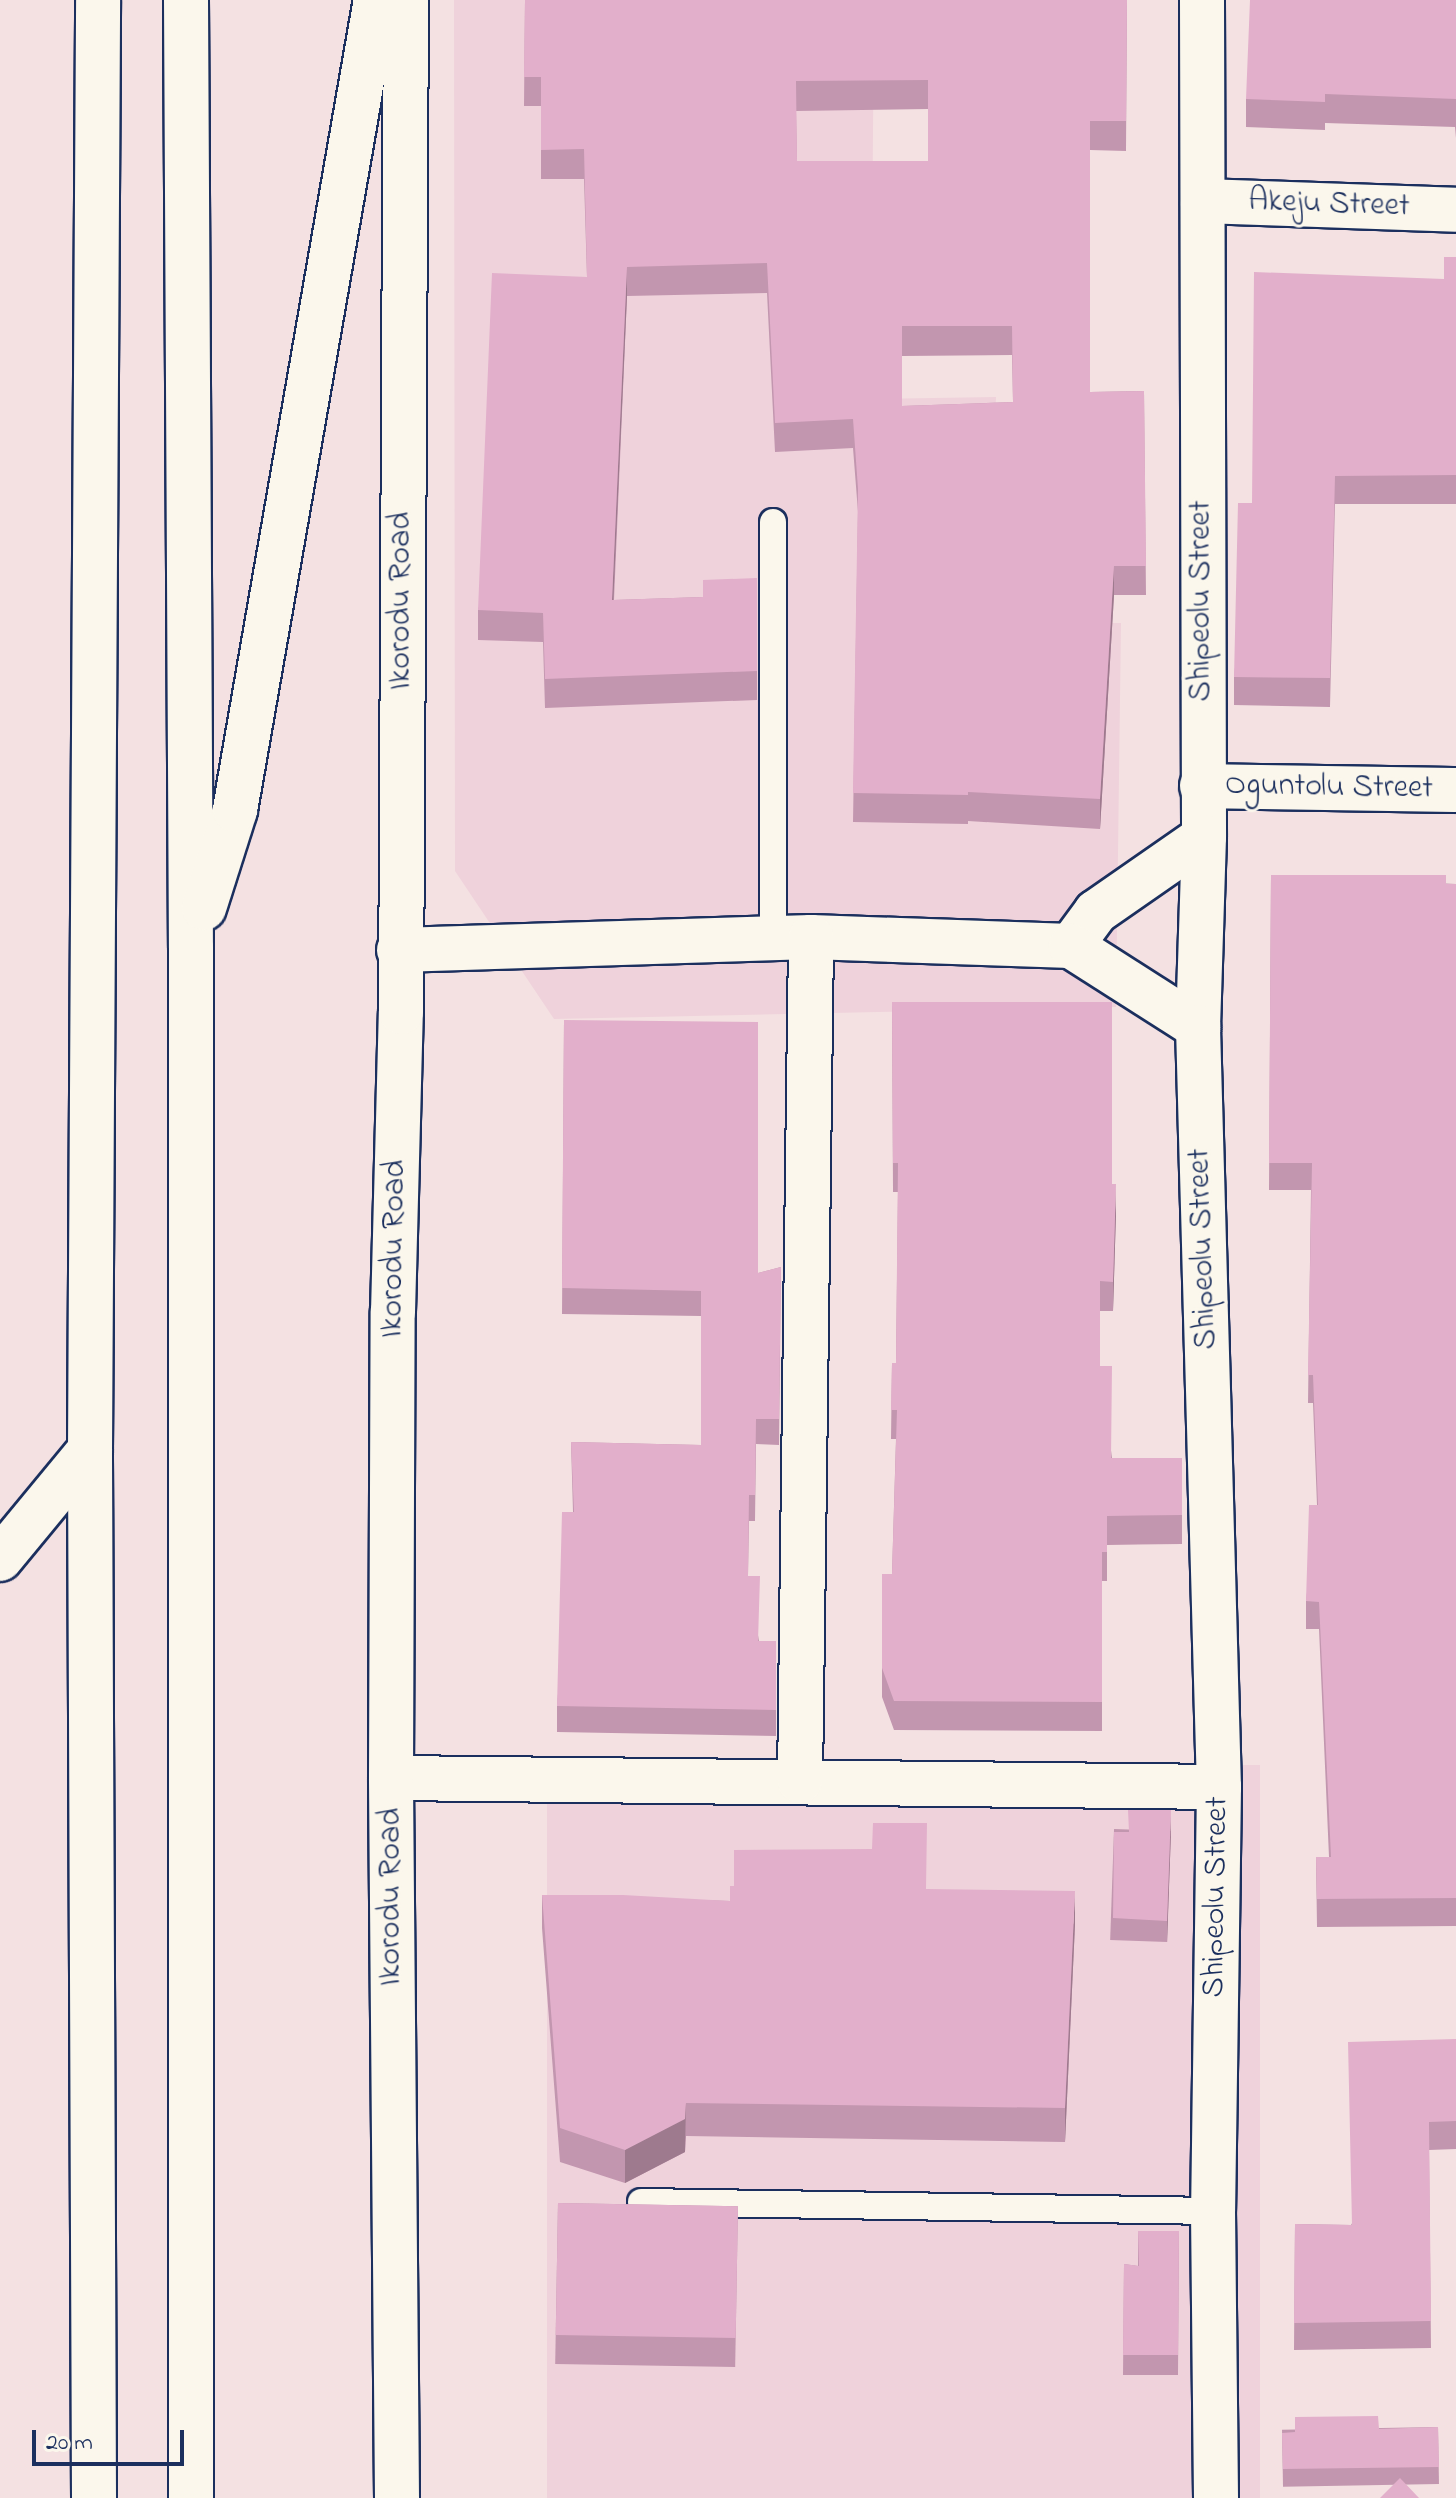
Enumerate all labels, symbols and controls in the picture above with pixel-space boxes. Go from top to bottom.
street label: Akeju Street [1248,183,1410,227]
street label: Shipeolu Street [1183,500,1221,702]
street label: Ikorodu Road [383,512,421,690]
street label: Oguntolu Street [1225,767,1433,809]
street label: Shipeolu Street [1181,1148,1227,1350]
street label: Ikorodu Road [374,1159,416,1339]
street label: Shipeolu Street [1196,1796,1238,1998]
street label: Ikorodu Road [373,1808,411,1986]
scale bar [36,2414,188,2464]
text: 20 m [46,2426,93,2461]

